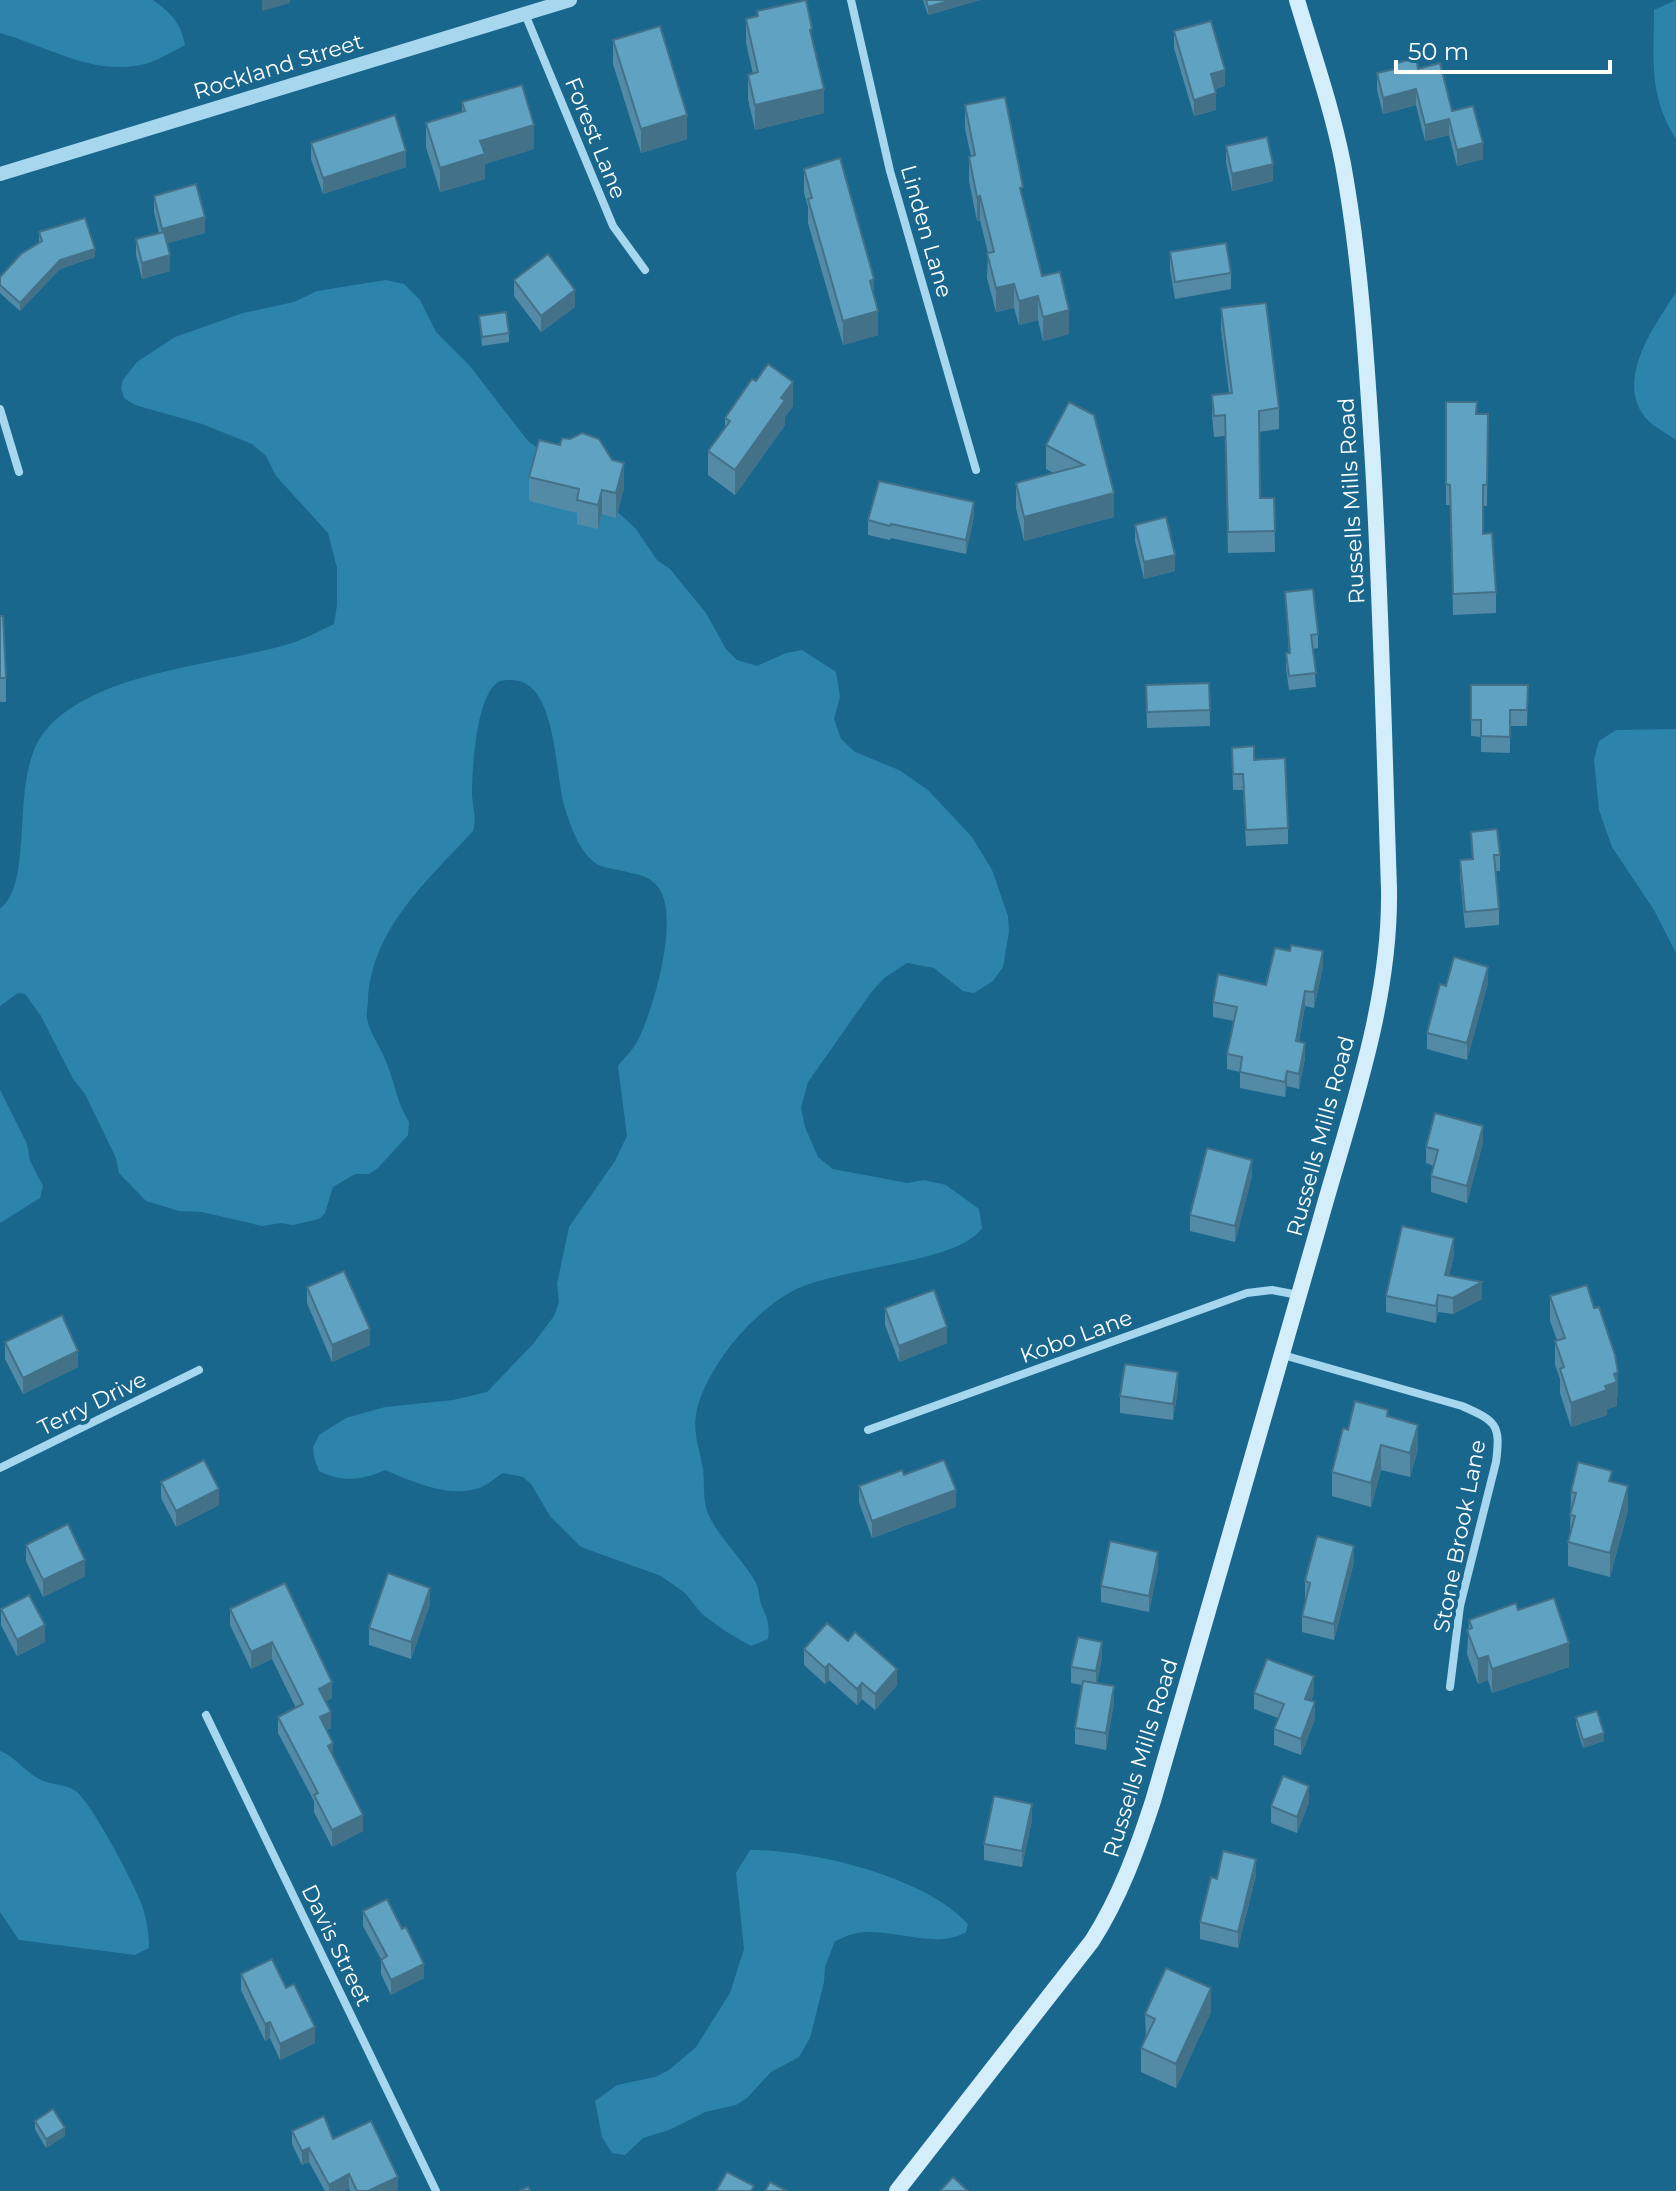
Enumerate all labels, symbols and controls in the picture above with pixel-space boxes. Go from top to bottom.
scale bar [1396,24,1610,74]
street label: Rockland Street [190,28,366,105]
text: 50 m [1408,37,1469,66]
street label: Forest Lane [559,73,632,203]
street label: Linden Lane [895,162,958,301]
street label: Russells Mills Road [1333,397,1370,605]
street label: Russells Mills Road [1281,1033,1360,1239]
street label: Kobo Lane [1016,1304,1136,1369]
street label: Terry Drive [34,1366,151,1441]
street label: Stone Brook Lane [1428,1438,1491,1635]
street label: Russells Mills Road [1097,1655,1184,1861]
street label: Davis Street [296,1880,378,2010]

